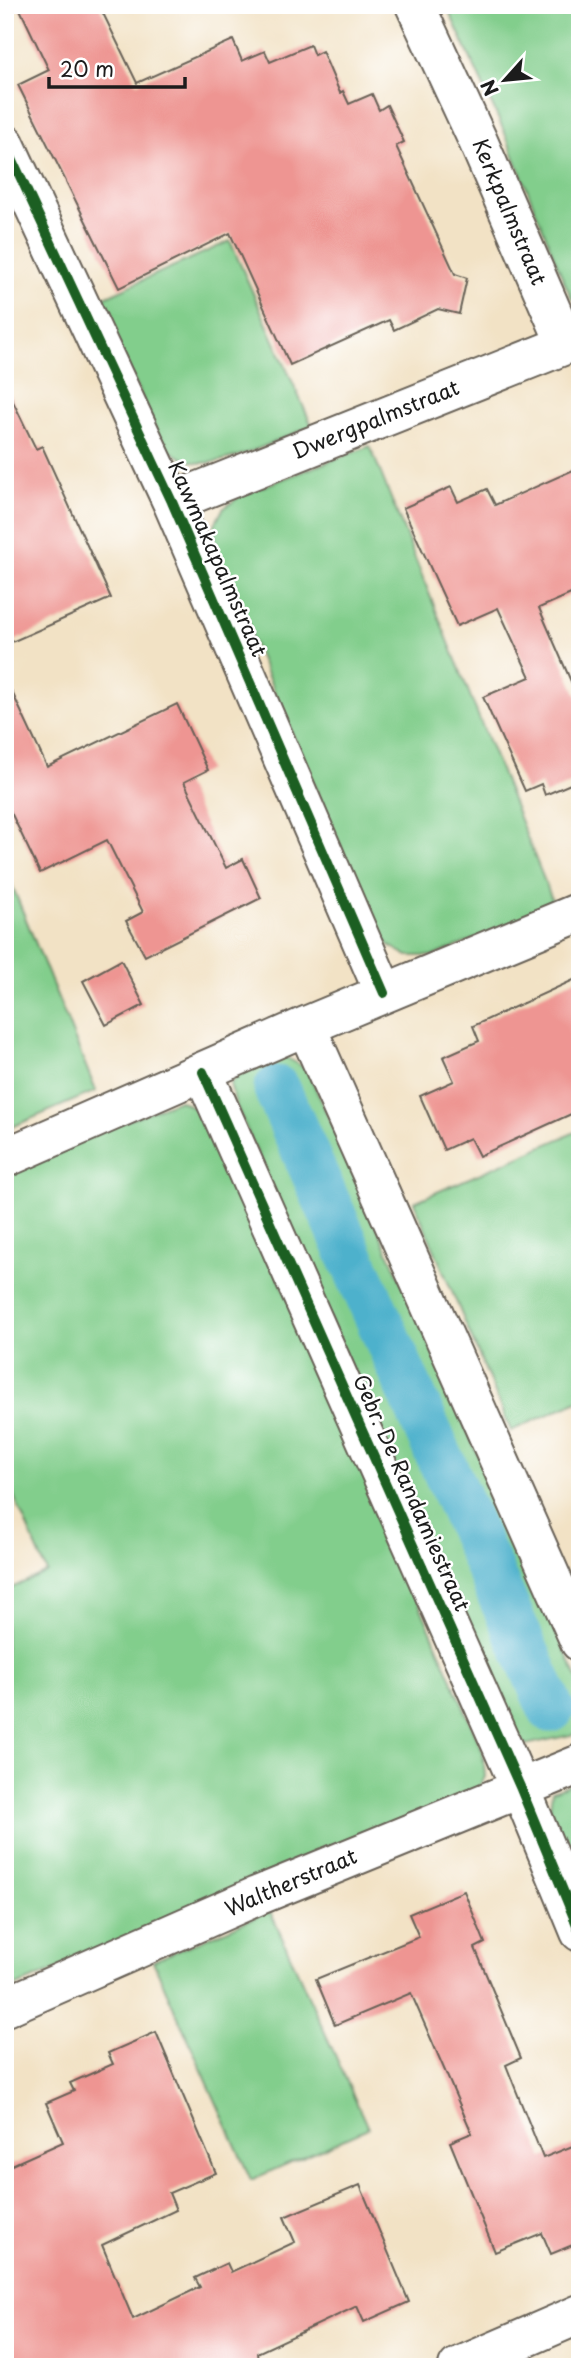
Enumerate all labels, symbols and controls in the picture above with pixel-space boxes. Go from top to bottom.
scale bar [49,46,186,90]
north arrow [470,46,540,116]
text: 20 m [60,52,114,84]
text: N [473,75,505,101]
street label: Kerkpalmstraat [465,133,556,290]
street label: Dwergpalmstraat [287,370,464,466]
street label: Kawmakapalmstraat [161,455,277,661]
street label: Gebr. De Randamiestraat [346,1369,480,1616]
street label: Waltherstraat [219,1839,361,1923]

